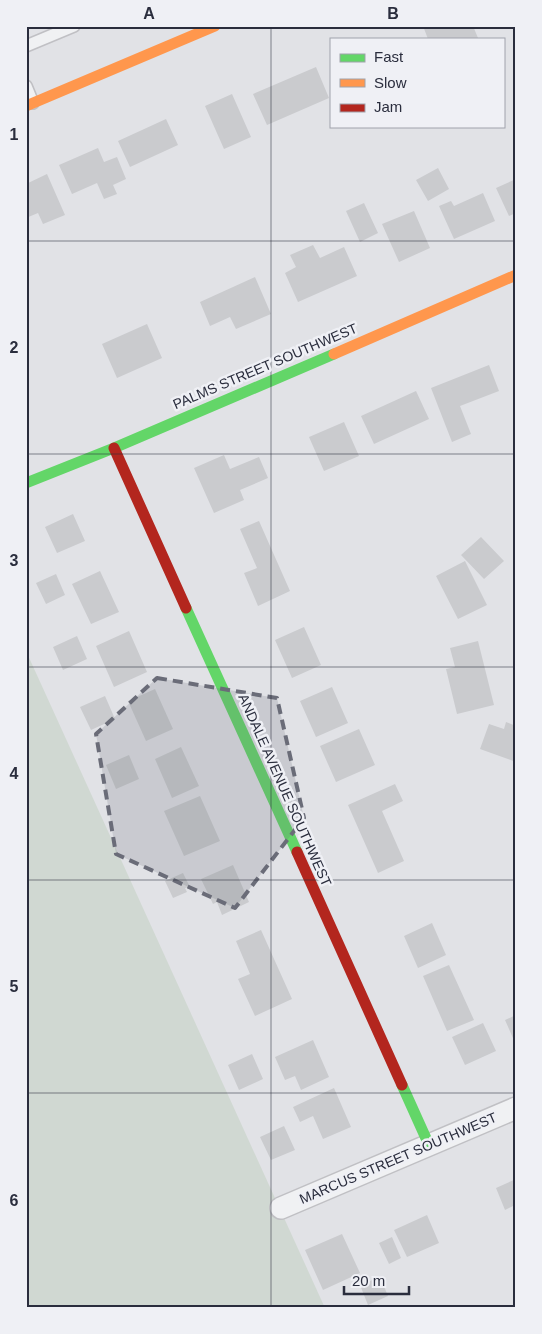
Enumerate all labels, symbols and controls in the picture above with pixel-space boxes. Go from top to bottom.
text: A [143,5,155,22]
text: B [387,5,399,22]
legend [330,38,504,128]
text: Fast [374,48,404,65]
text: Slow [374,74,407,91]
text: Jam [374,98,402,115]
text: 1 [10,126,19,143]
street label: PALMS STREET SOUTHWEST [170,320,360,412]
text: 2 [10,339,19,356]
text: 3 [10,552,19,569]
street label: ANDALE AVENUE SOUTHWEST [235,691,335,889]
text: 4 [10,765,19,782]
text: 5 [10,978,19,995]
street label: MARCUS STREET SOUTHWEST [297,1109,500,1207]
text: 6 [10,1192,19,1209]
scale bar [344,1264,410,1296]
text: 20 m [352,1272,385,1289]

